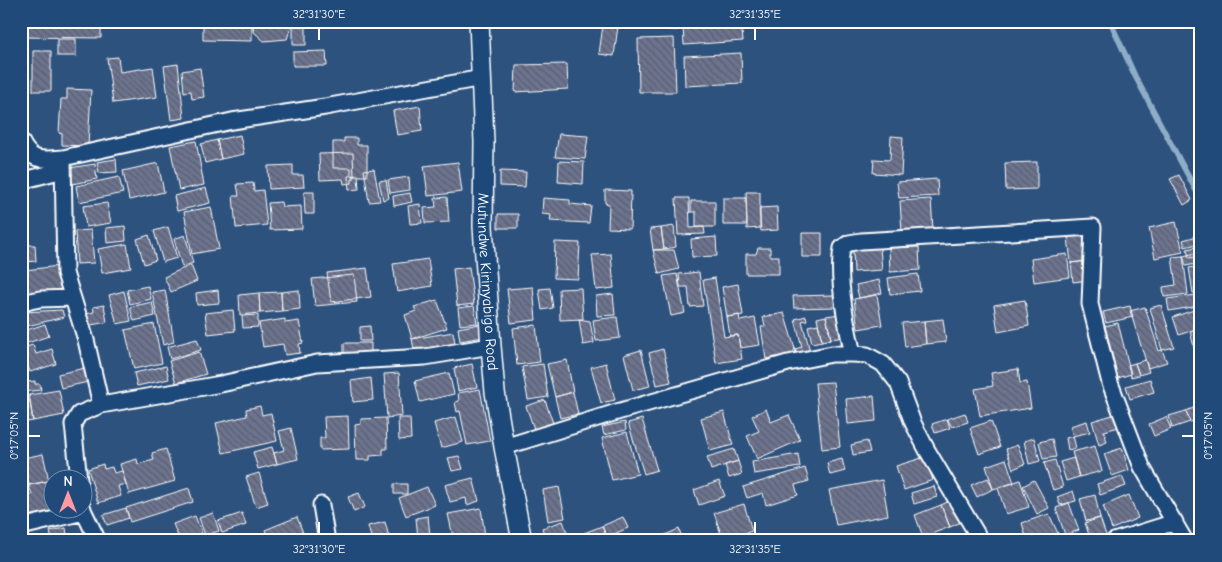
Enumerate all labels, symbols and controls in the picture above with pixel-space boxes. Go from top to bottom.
text: 32°31'30"E [293,7,345,21]
text: 32°31'35"E [729,7,781,21]
street label: Mutundwe Kirinyabigo Road [474,193,502,371]
text: 0°17'05"N [7,412,21,460]
text: 0°17'05"N [1201,412,1215,460]
north arrow [42,470,92,520]
text: N [63,473,73,490]
text: 32°31'30"E [293,542,345,556]
text: 32°31'35"E [729,542,781,556]

